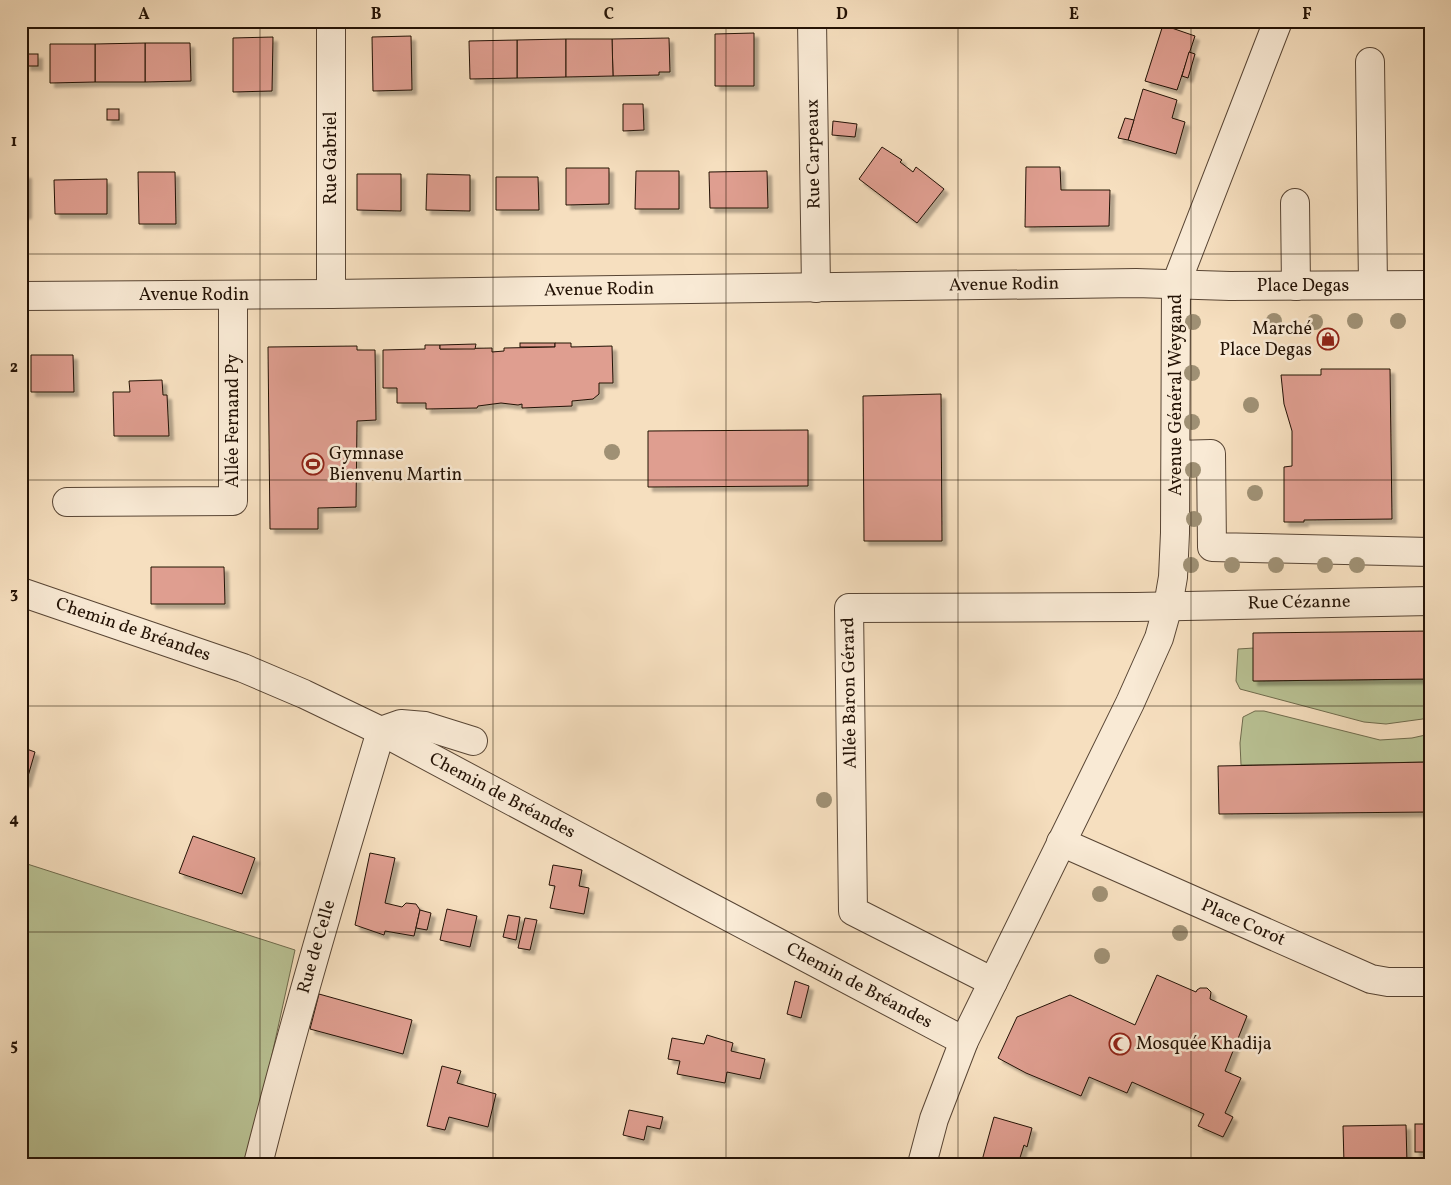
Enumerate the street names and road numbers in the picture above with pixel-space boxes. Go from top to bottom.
street label: Rue Carpeaux [801,99,827,209]
street label: Rue Gabriel [319,111,344,205]
street label: Avenue Rodin [949,272,1060,298]
street label: Place Degas [1257,274,1349,299]
street label: Avenue Rodin [544,277,655,303]
street label: Avenue Rodin [139,283,249,308]
street label: Avenue Général Weygand [1164,294,1189,496]
street label: Allée Fernand Py [221,354,246,488]
street label: Rue Cézanne [1247,590,1351,616]
street label: Chemin de Bréandes [52,592,214,668]
street label: Allée Baron Gérard [836,617,864,769]
street label: Chemin de Bréandes [424,747,580,845]
street label: Place Corot [1197,893,1289,953]
street label: Rue de Celle [292,897,342,997]
street label: Chemin de Bréandes [781,937,937,1035]

